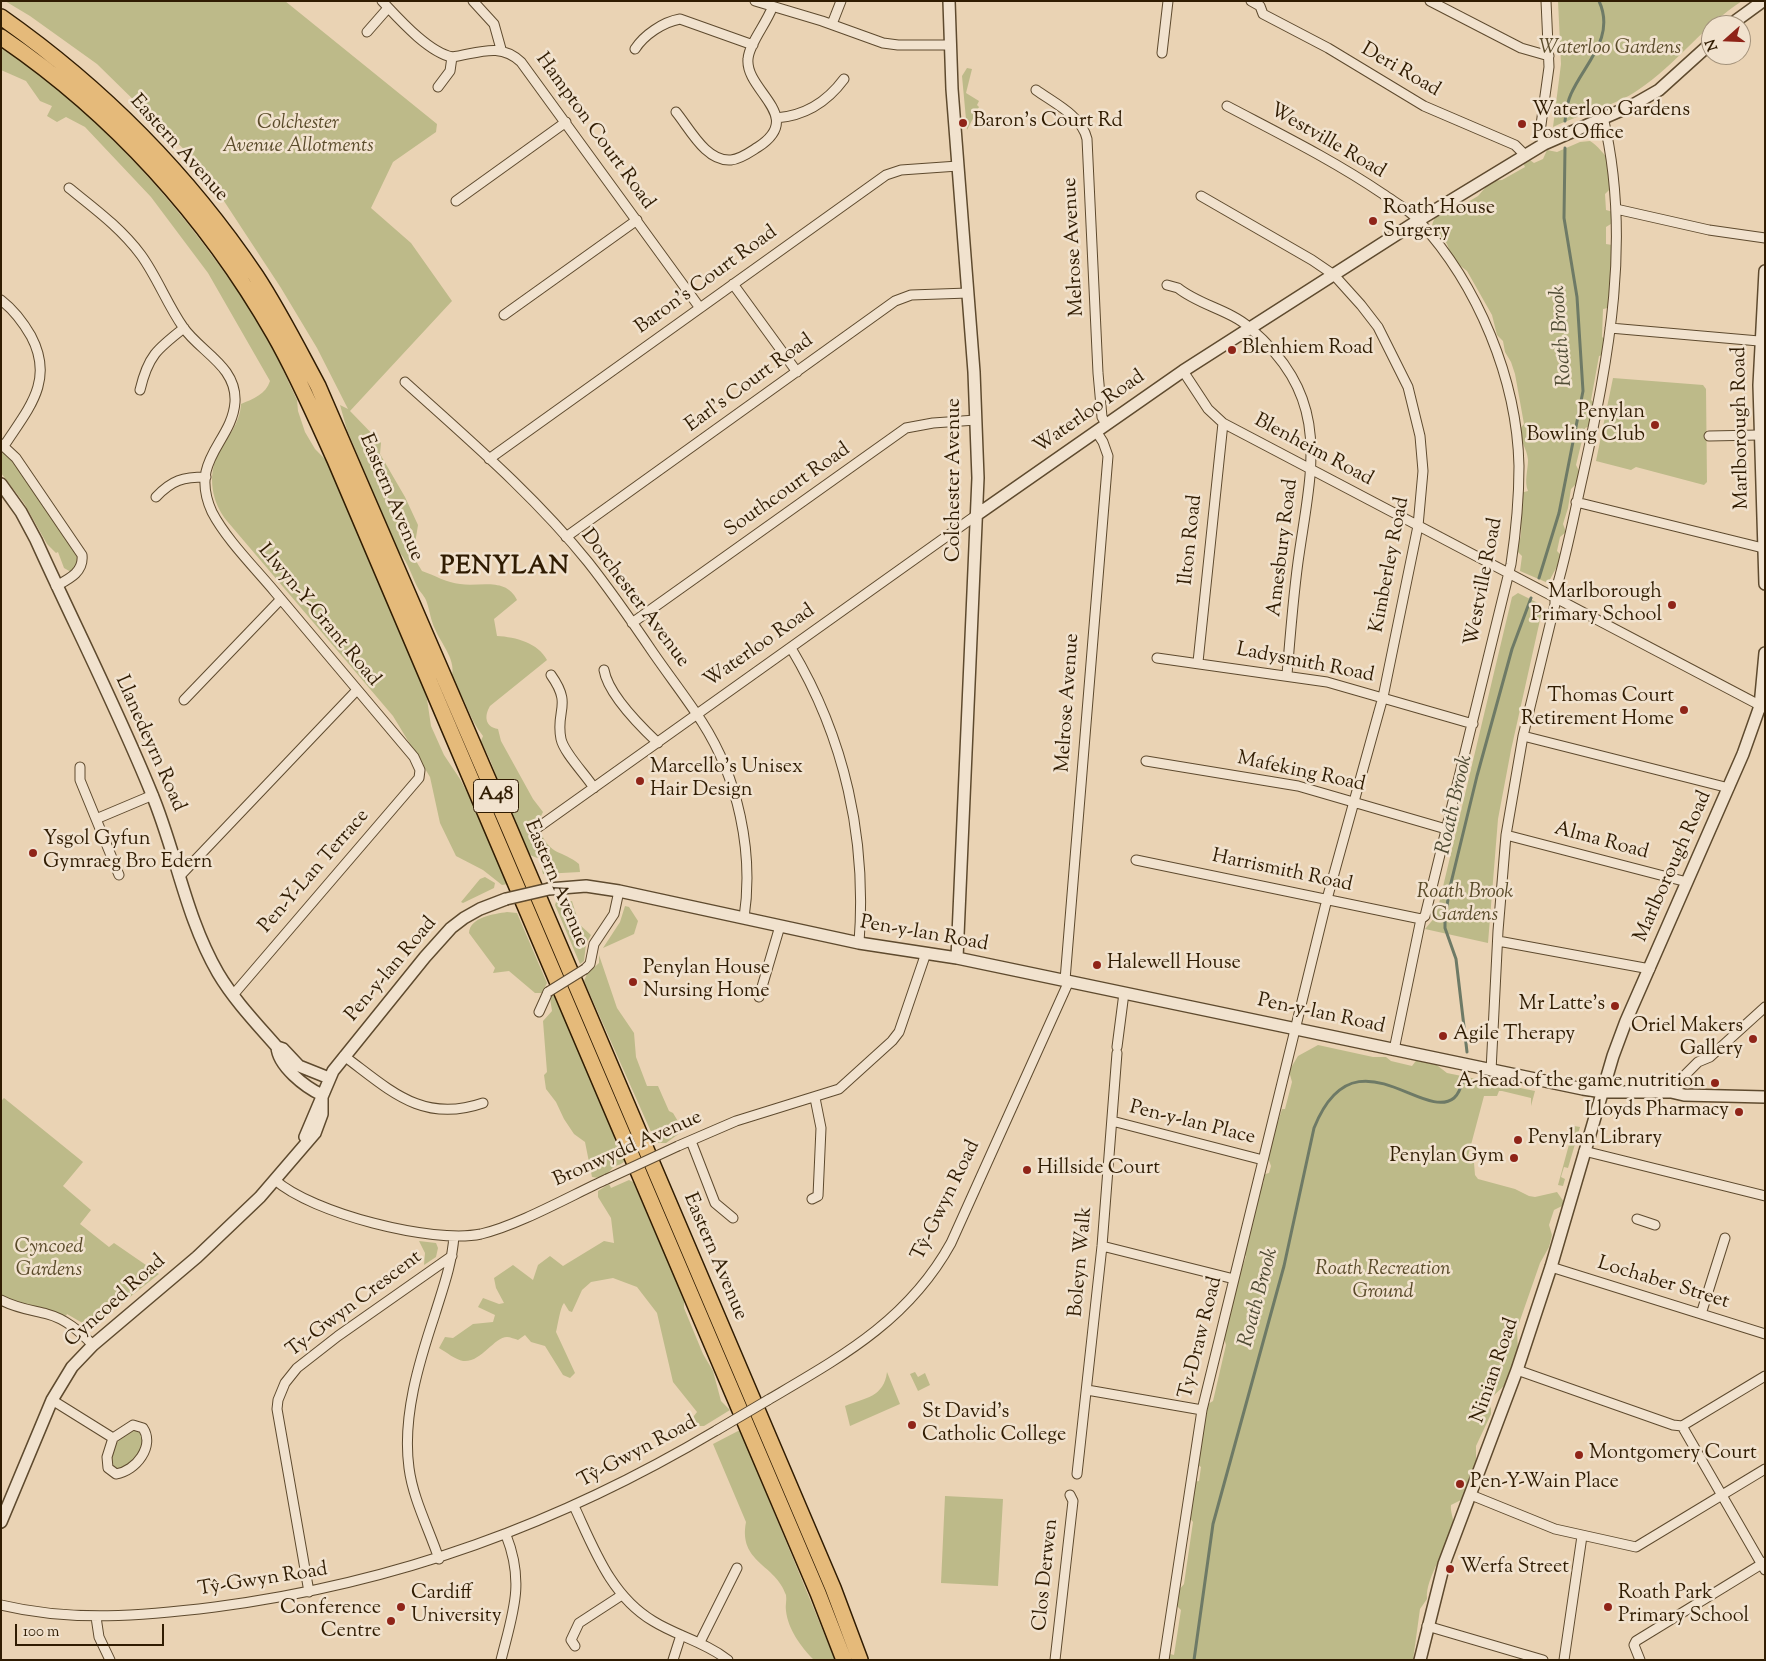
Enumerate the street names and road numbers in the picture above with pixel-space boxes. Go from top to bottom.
street label: Deri Road [1356,39,1444,103]
street label: Hampton Court Road [529,49,659,215]
street label: Eastern Avenue [124,91,232,207]
street label: Westville Road [1265,99,1389,185]
street label: Melrose Avenue [1059,177,1091,317]
street label: Baron's Court Road [631,221,783,341]
street label: Earl's Court Road [681,330,819,438]
street label: Marlborough Road [1729,346,1755,510]
street label: Waterloo Road [1030,366,1150,460]
street label: Colchester Avenue [944,398,968,562]
street label: Blenheim Road [1249,410,1377,492]
street label: Eastern Avenue [352,431,428,565]
street label: Southcourt Road [721,439,855,543]
street label: Amesbury Road [1264,478,1304,618]
street label: Ilton Road [1175,494,1209,586]
street label: Kimberley Road [1366,495,1416,635]
street label: Westville Road [1461,516,1509,648]
street label: Dorchester Avenue [574,525,694,673]
street label: Llwyn-Y-Grant Road [251,540,385,692]
street label: Waterloo Road [700,600,820,694]
street label: Melrose Avenue [1052,633,1086,773]
street label: Ladysmith Road [1234,639,1376,689]
street label: Llanedeyrn Road [108,672,190,816]
street label: Mafeking Road [1235,748,1367,798]
road number: A48 [474,779,518,812]
street label: Marlborough Road [1630,788,1718,946]
street label: Pen-Y-Lan Terrace [255,805,375,939]
street label: Eastern Avenue [517,817,593,951]
street label: Alma Road [1551,818,1651,866]
street label: Harrismith Road [1209,845,1355,899]
street label: Pen-y-lan Road [858,912,990,958]
street label: Pen-y-lan Road [341,913,443,1027]
street label: Pen-y-lan Road [1255,990,1387,1040]
street label: Pen-y-lan Place [1127,1097,1257,1151]
street label: Bronwydd Avenue [550,1106,706,1194]
street label: Tŷ-Gwyn Road [908,1137,986,1265]
street label: Eastern Avenue [676,1190,752,1324]
street label: Boleyn Walk [1065,1206,1099,1318]
street label: Ty-Gwyn Crescent [283,1246,427,1364]
street label: Cyncoed Road [61,1251,171,1353]
street label: Lochaber Street [1594,1253,1732,1315]
street label: Ty-Draw Road [1175,1274,1229,1402]
street label: Ninian Road [1467,1315,1525,1427]
street label: Tŷ-Gwyn Road [575,1412,701,1494]
street label: Clos Derwen [1029,1518,1065,1632]
street label: Tŷ-Gwyn Road [196,1559,330,1603]

